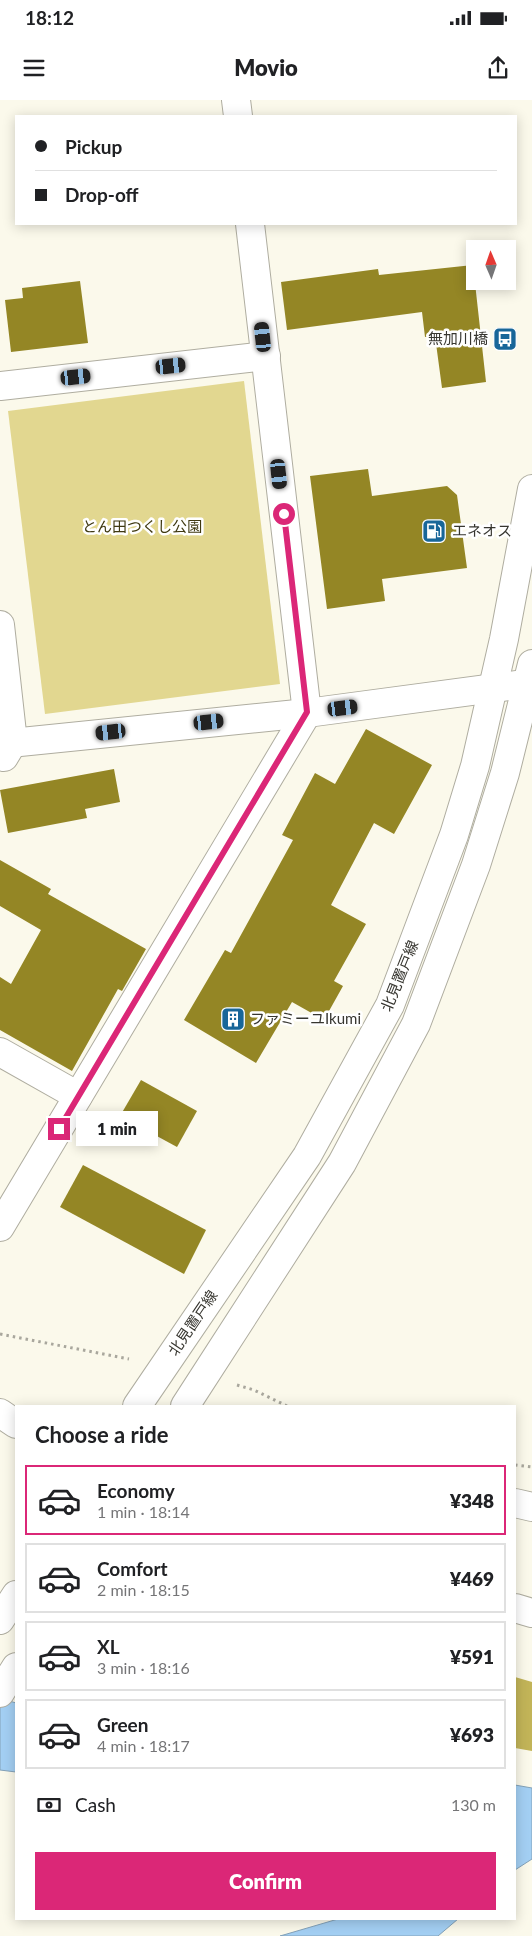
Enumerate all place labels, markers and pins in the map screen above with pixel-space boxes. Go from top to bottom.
bus stop icon: 無加川橋 [492,326,518,352]
place label: 無加川橋 [428,329,488,347]
fuel station icon: エネオス [421,518,447,544]
place label: エネオス [452,521,512,539]
building icon: ファミーユIkumi [220,1006,246,1032]
place label: ファミーユIkumi [250,1009,361,1027]

